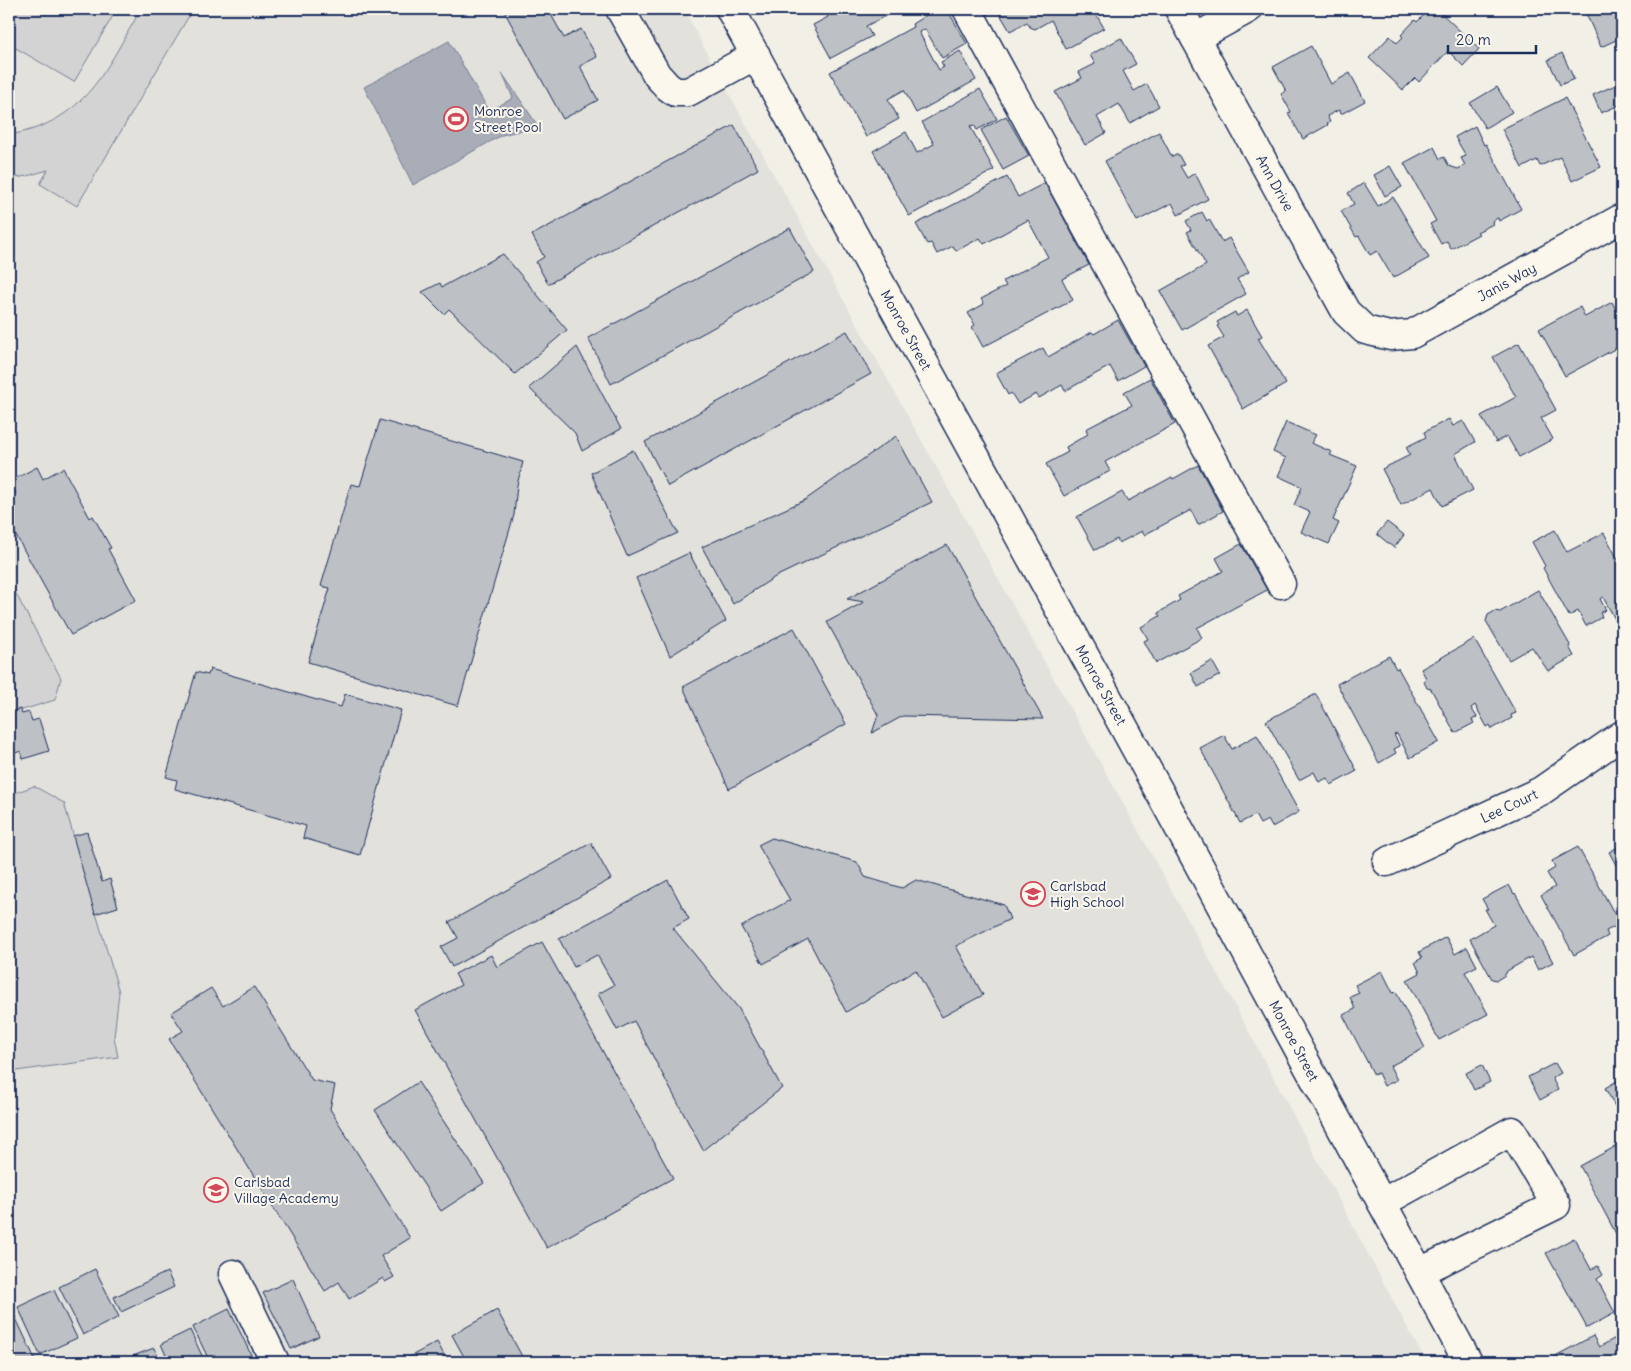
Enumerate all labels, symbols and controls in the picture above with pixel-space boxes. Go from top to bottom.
scale bar [1448,22,1536,54]
text: 20 m [1456,30,1491,49]
place label: Monroe Street Pool [474,102,542,136]
sports icon: Monroe Street Pool [443,106,469,132]
street label: Ann Drive [1252,152,1298,214]
street label: Janis Way [1475,259,1539,305]
street label: Monroe Street [877,287,936,373]
street label: Monroe Street [1072,642,1131,728]
street label: Lee Court [1477,785,1541,827]
place label: Carlsbad High School [1050,877,1124,911]
school or university icon: Carlsbad High School [1020,881,1046,907]
street label: Monroe Street [1265,998,1323,1085]
place label: Carlsbad Village Academy [234,1173,339,1207]
school or university icon: Carlsbad Village Academy [203,1177,229,1203]

